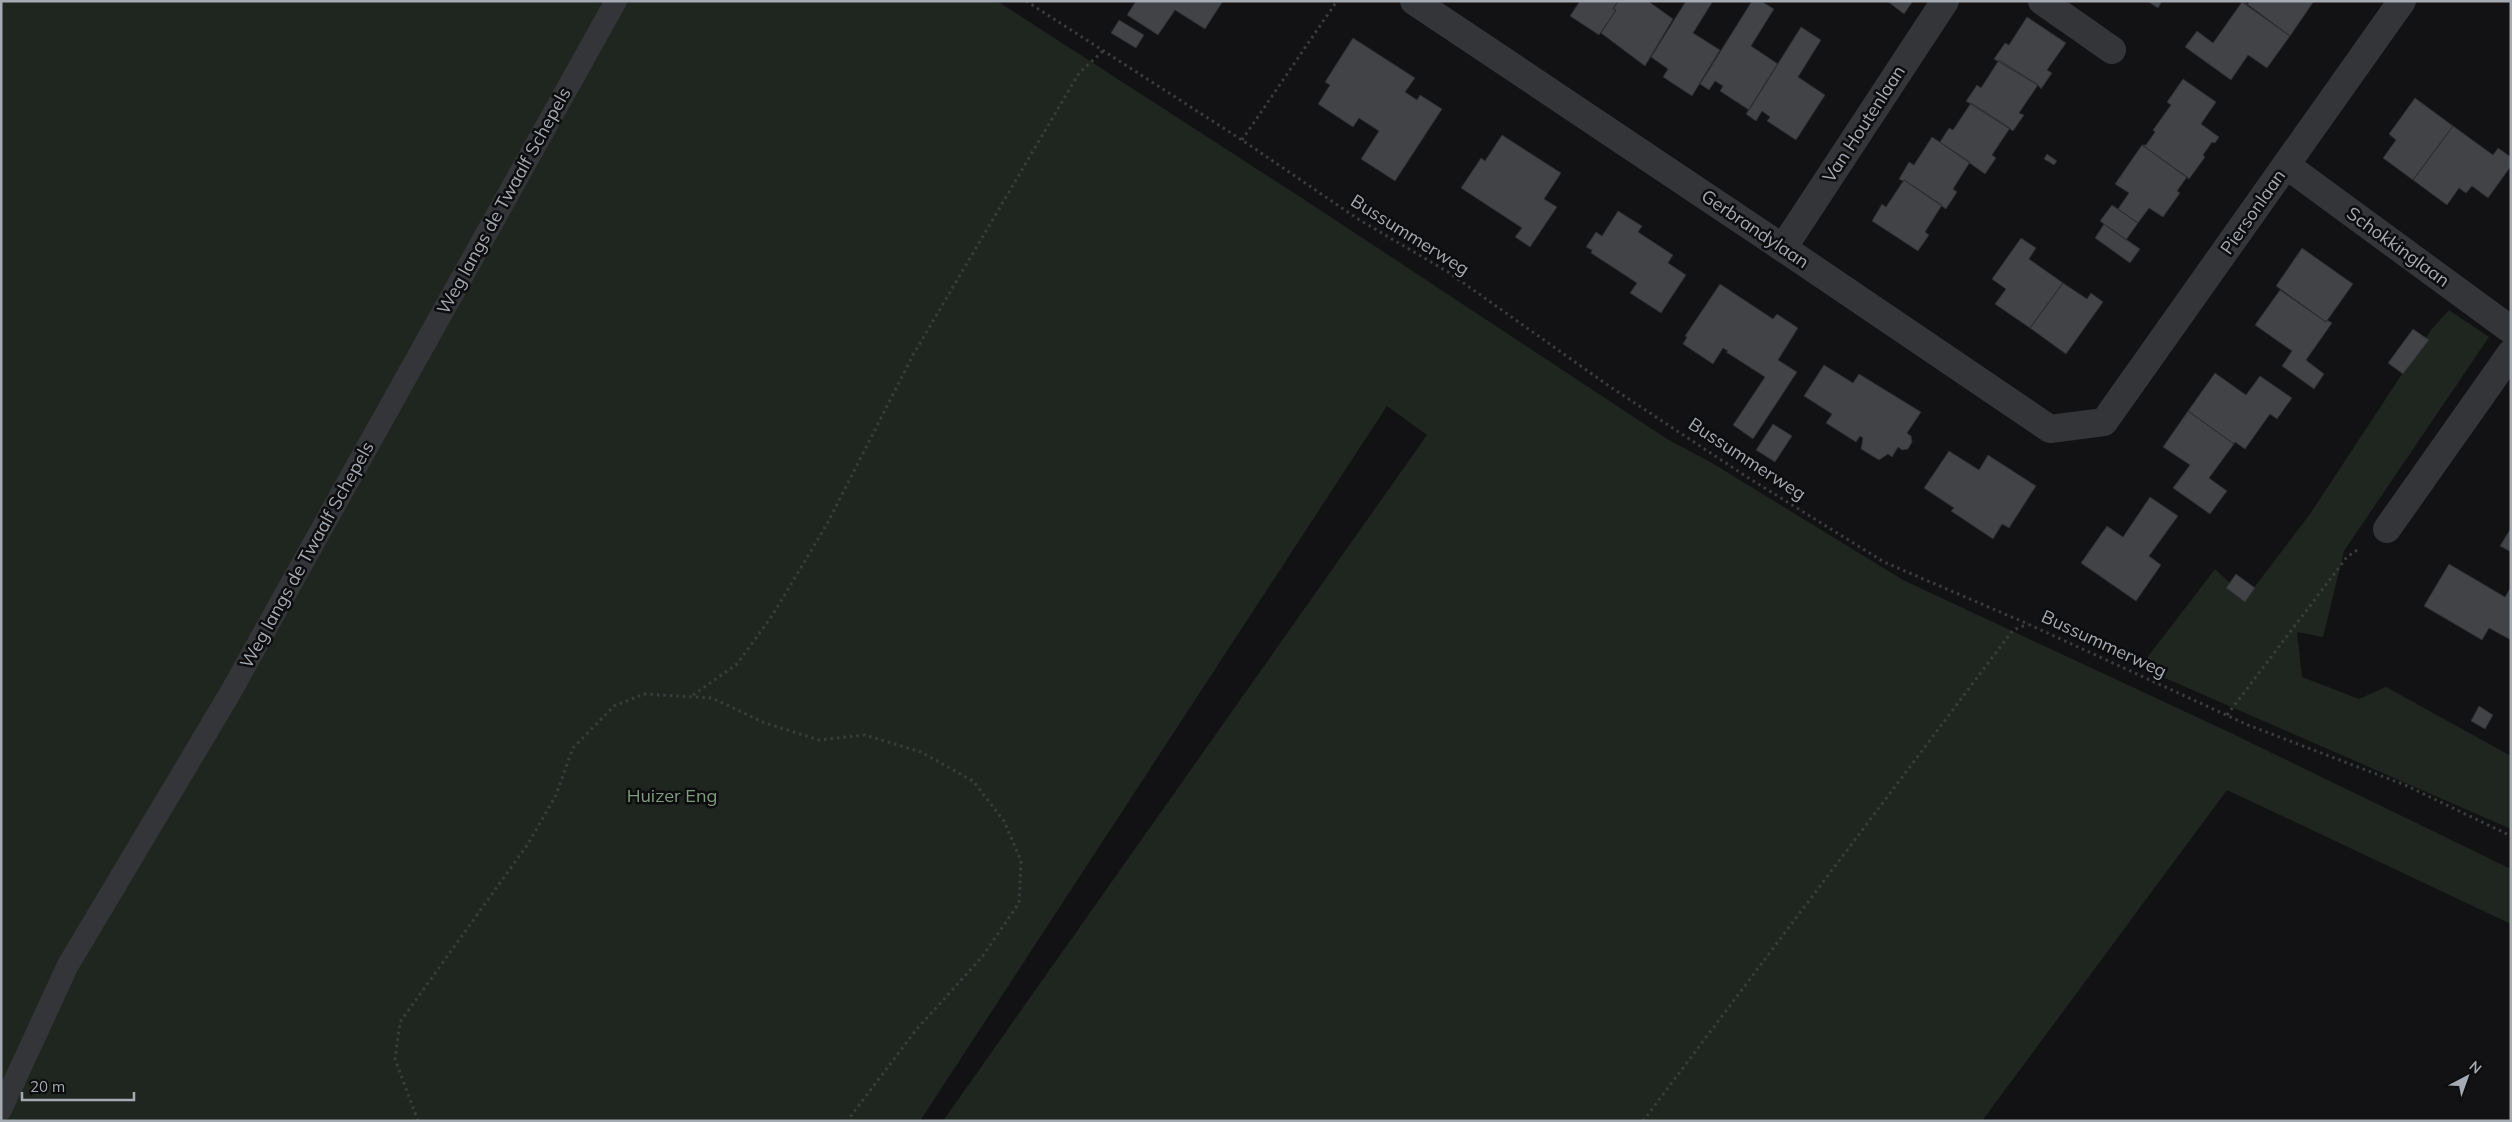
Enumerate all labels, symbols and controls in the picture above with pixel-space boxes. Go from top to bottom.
street label: Van Houtenlaan [1817,61,1910,187]
street label: Weg langs de Twaalf Schepels [432,83,576,318]
street label: Piersonlaan [2215,165,2290,259]
street label: Gerbrandylaan [1697,184,1813,273]
street label: Bussummerweg [1347,189,1474,280]
street label: Schokkinglaan [2342,202,2454,292]
street label: Bussummerweg [1684,412,1810,505]
street label: Weg langs de Twaalf Schepels [235,437,379,672]
street label: Bussummerweg [2038,604,2170,683]
park label: Huizer Eng [627,784,717,807]
north arrow [2442,1052,2492,1102]
text: N [2466,1057,2485,1077]
scale bar [22,1070,135,1102]
text: 20 m [30,1077,65,1096]

